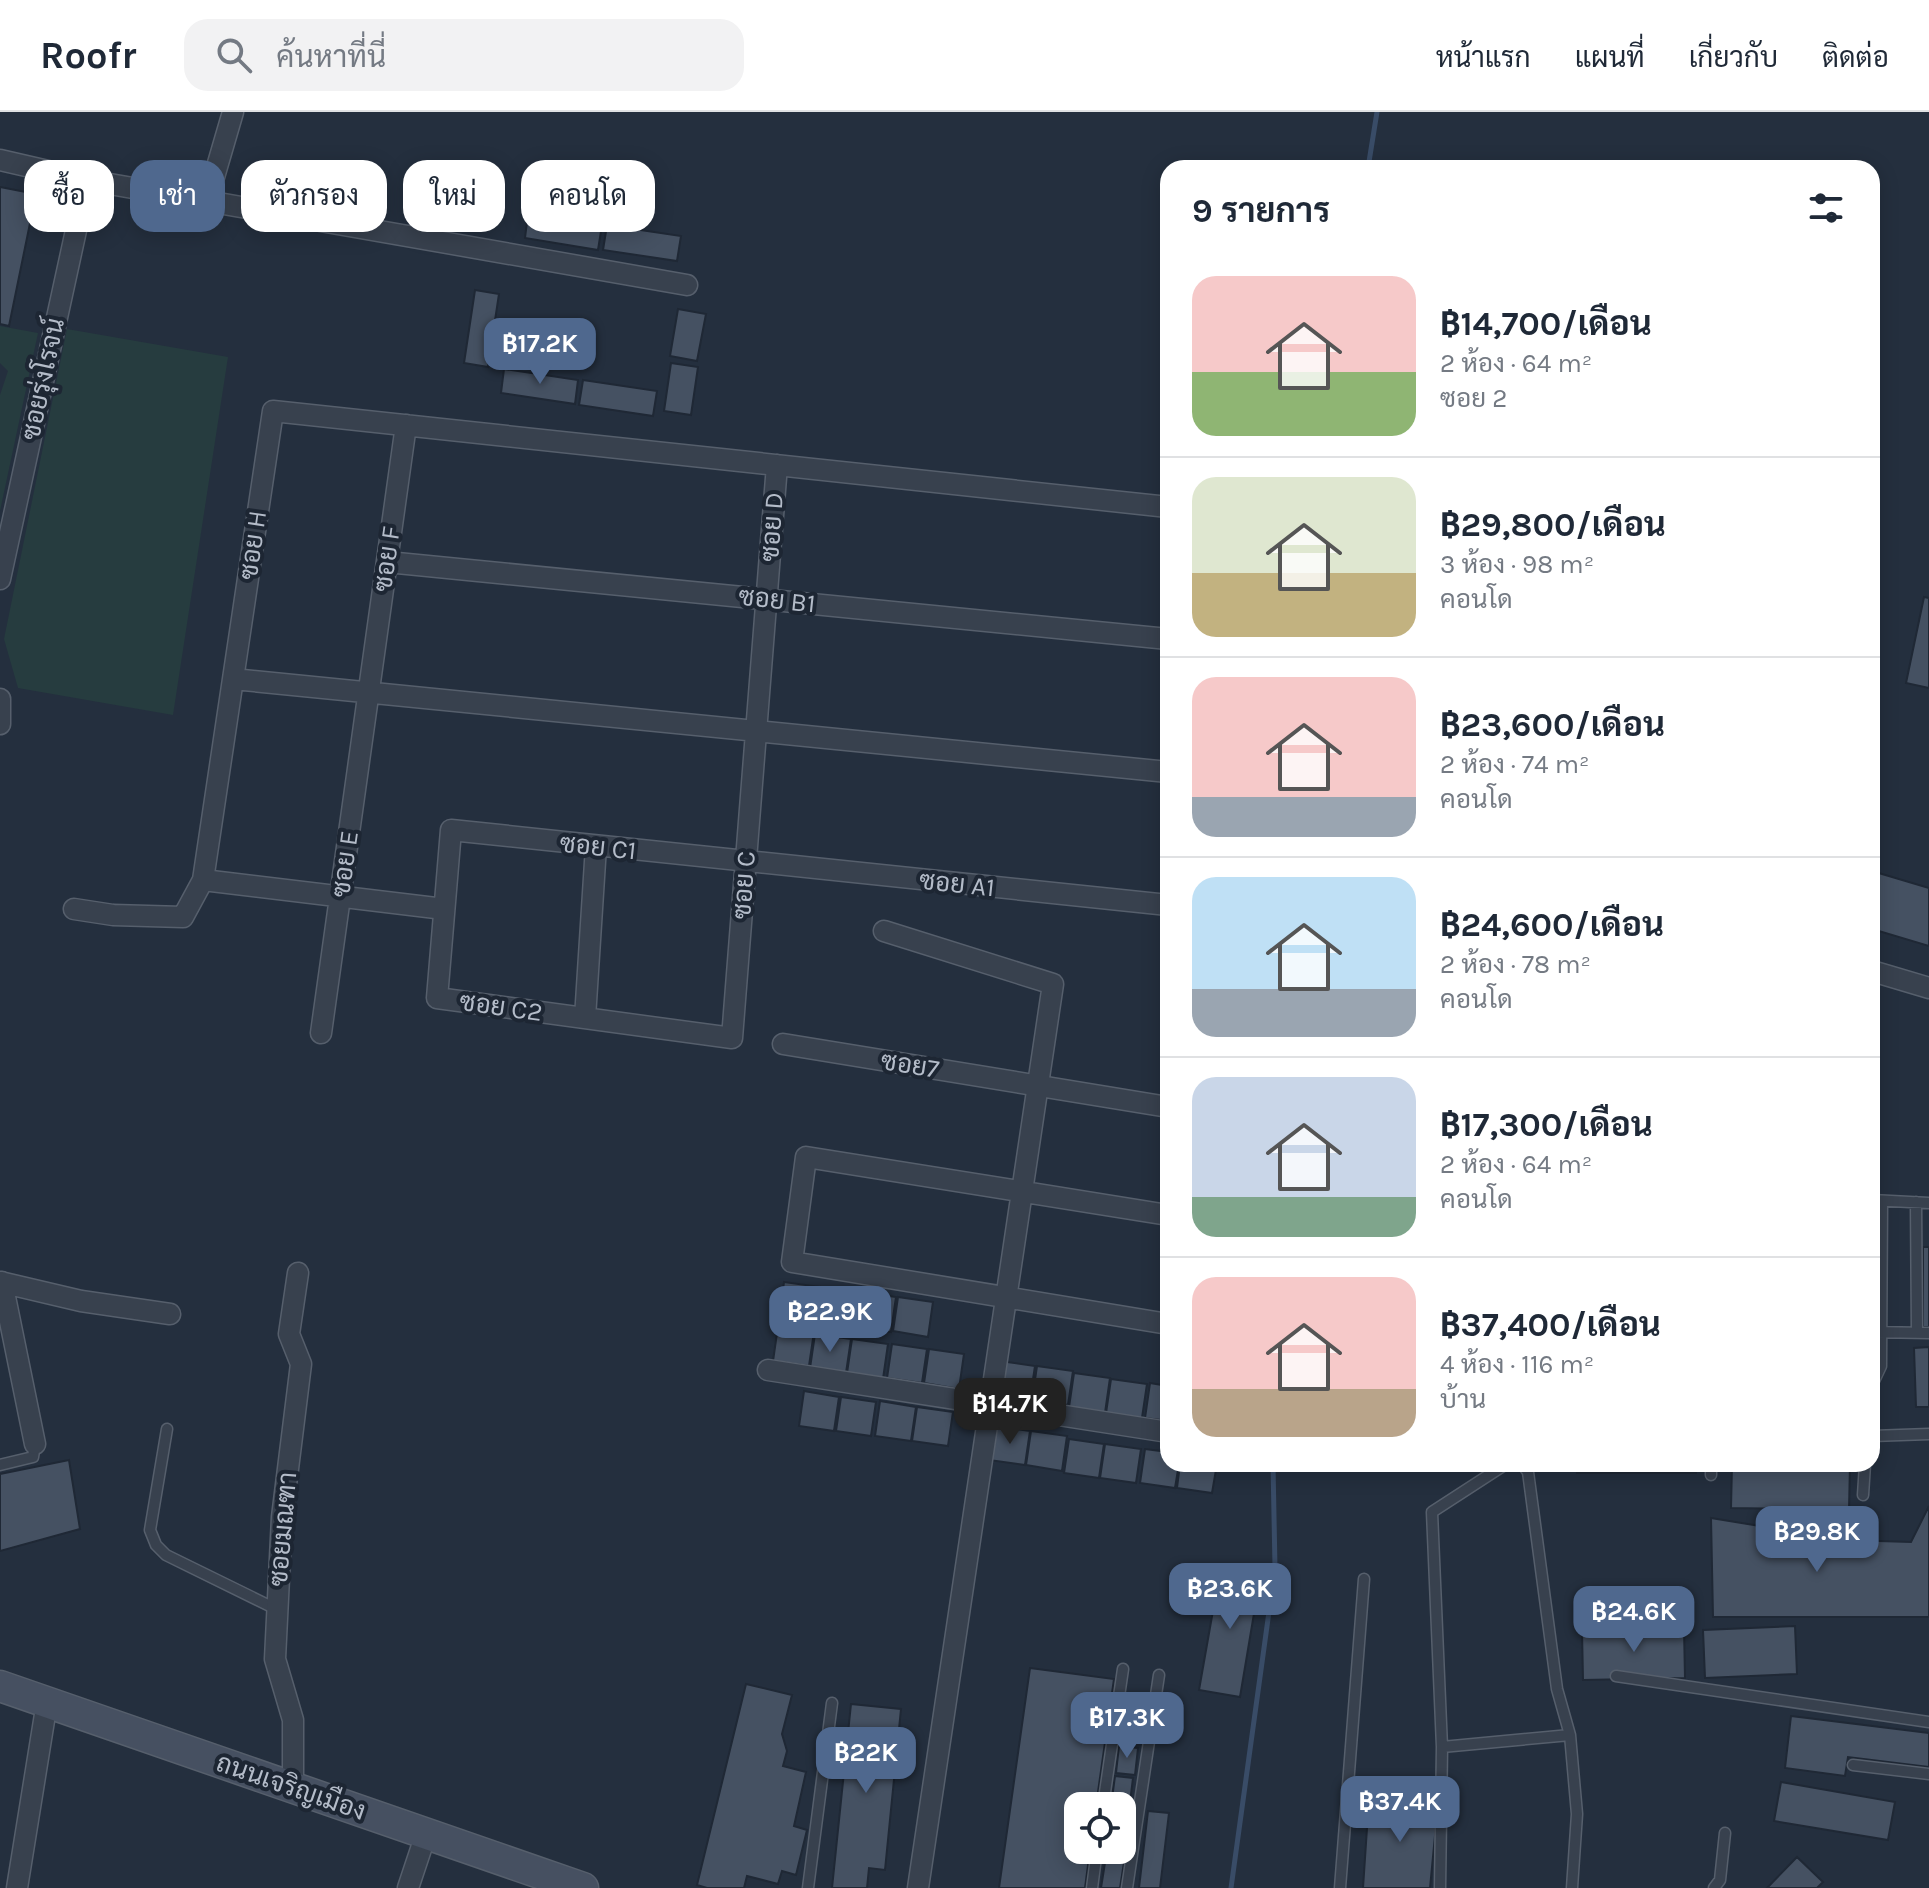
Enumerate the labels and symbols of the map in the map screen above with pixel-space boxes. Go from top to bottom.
street label: ซอยรุ่งโรจน์ [13,315,73,443]
pin: ฿17.2K [475,318,605,386]
street label: ซอย D [754,491,790,563]
street label: ซอย H [233,508,273,582]
street label: ซอย F [367,524,407,594]
street label: ซอย B1 [737,581,817,619]
street label: ซอย C1 [558,828,638,866]
street label: ซอย E [325,829,365,899]
street label: ซอย C [726,850,762,920]
street label: ซอย A1 [918,865,996,903]
street label: ซอย C2 [458,986,544,1028]
street label: ซอย7 [879,1045,941,1085]
pin: ฿22.9K [765,1286,895,1354]
pin: ฿14.7K [945,1378,1075,1446]
street label: ซอยมณฑา [263,1470,303,1588]
pin: ฿29.8K [1752,1506,1882,1574]
pin: ฿23.6K [1165,1563,1295,1631]
pin: ฿24.6K [1569,1586,1699,1654]
pin: ฿17.3K [1062,1692,1192,1760]
pin: ฿22K [819,1727,913,1795]
street label: ถนนเจริญเมือง [212,1746,370,1827]
pin: ฿37.4K [1335,1776,1465,1844]

